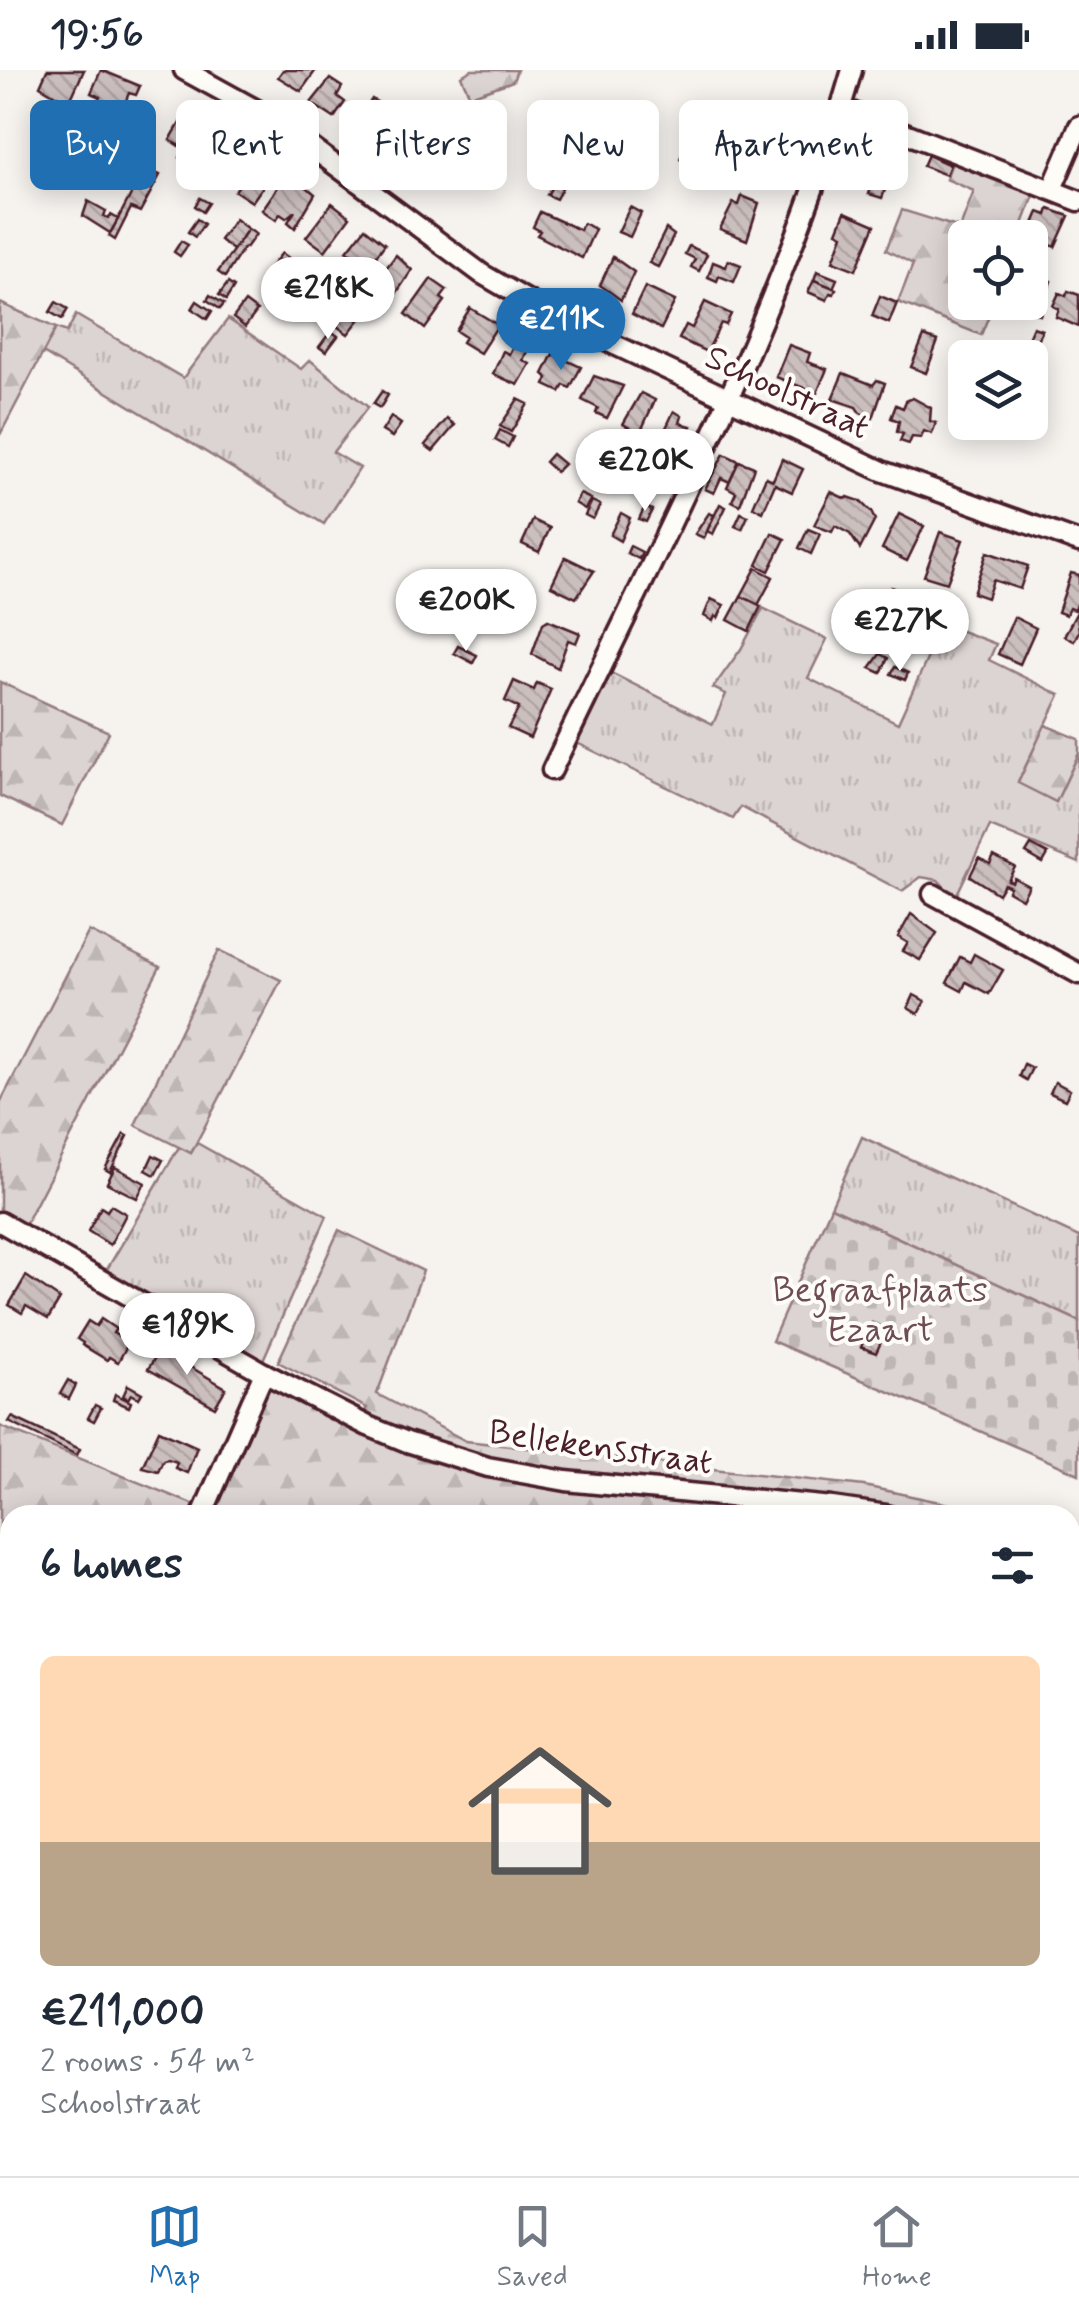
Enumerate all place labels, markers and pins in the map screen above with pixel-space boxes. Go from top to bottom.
pin: €218K [258,257,398,342]
pin: €211K [491,288,631,373]
pin: €220K [575,429,715,514]
pin: €200K [396,569,536,654]
pin: €227K [830,589,970,674]
pin: €189K [117,1293,257,1378]

